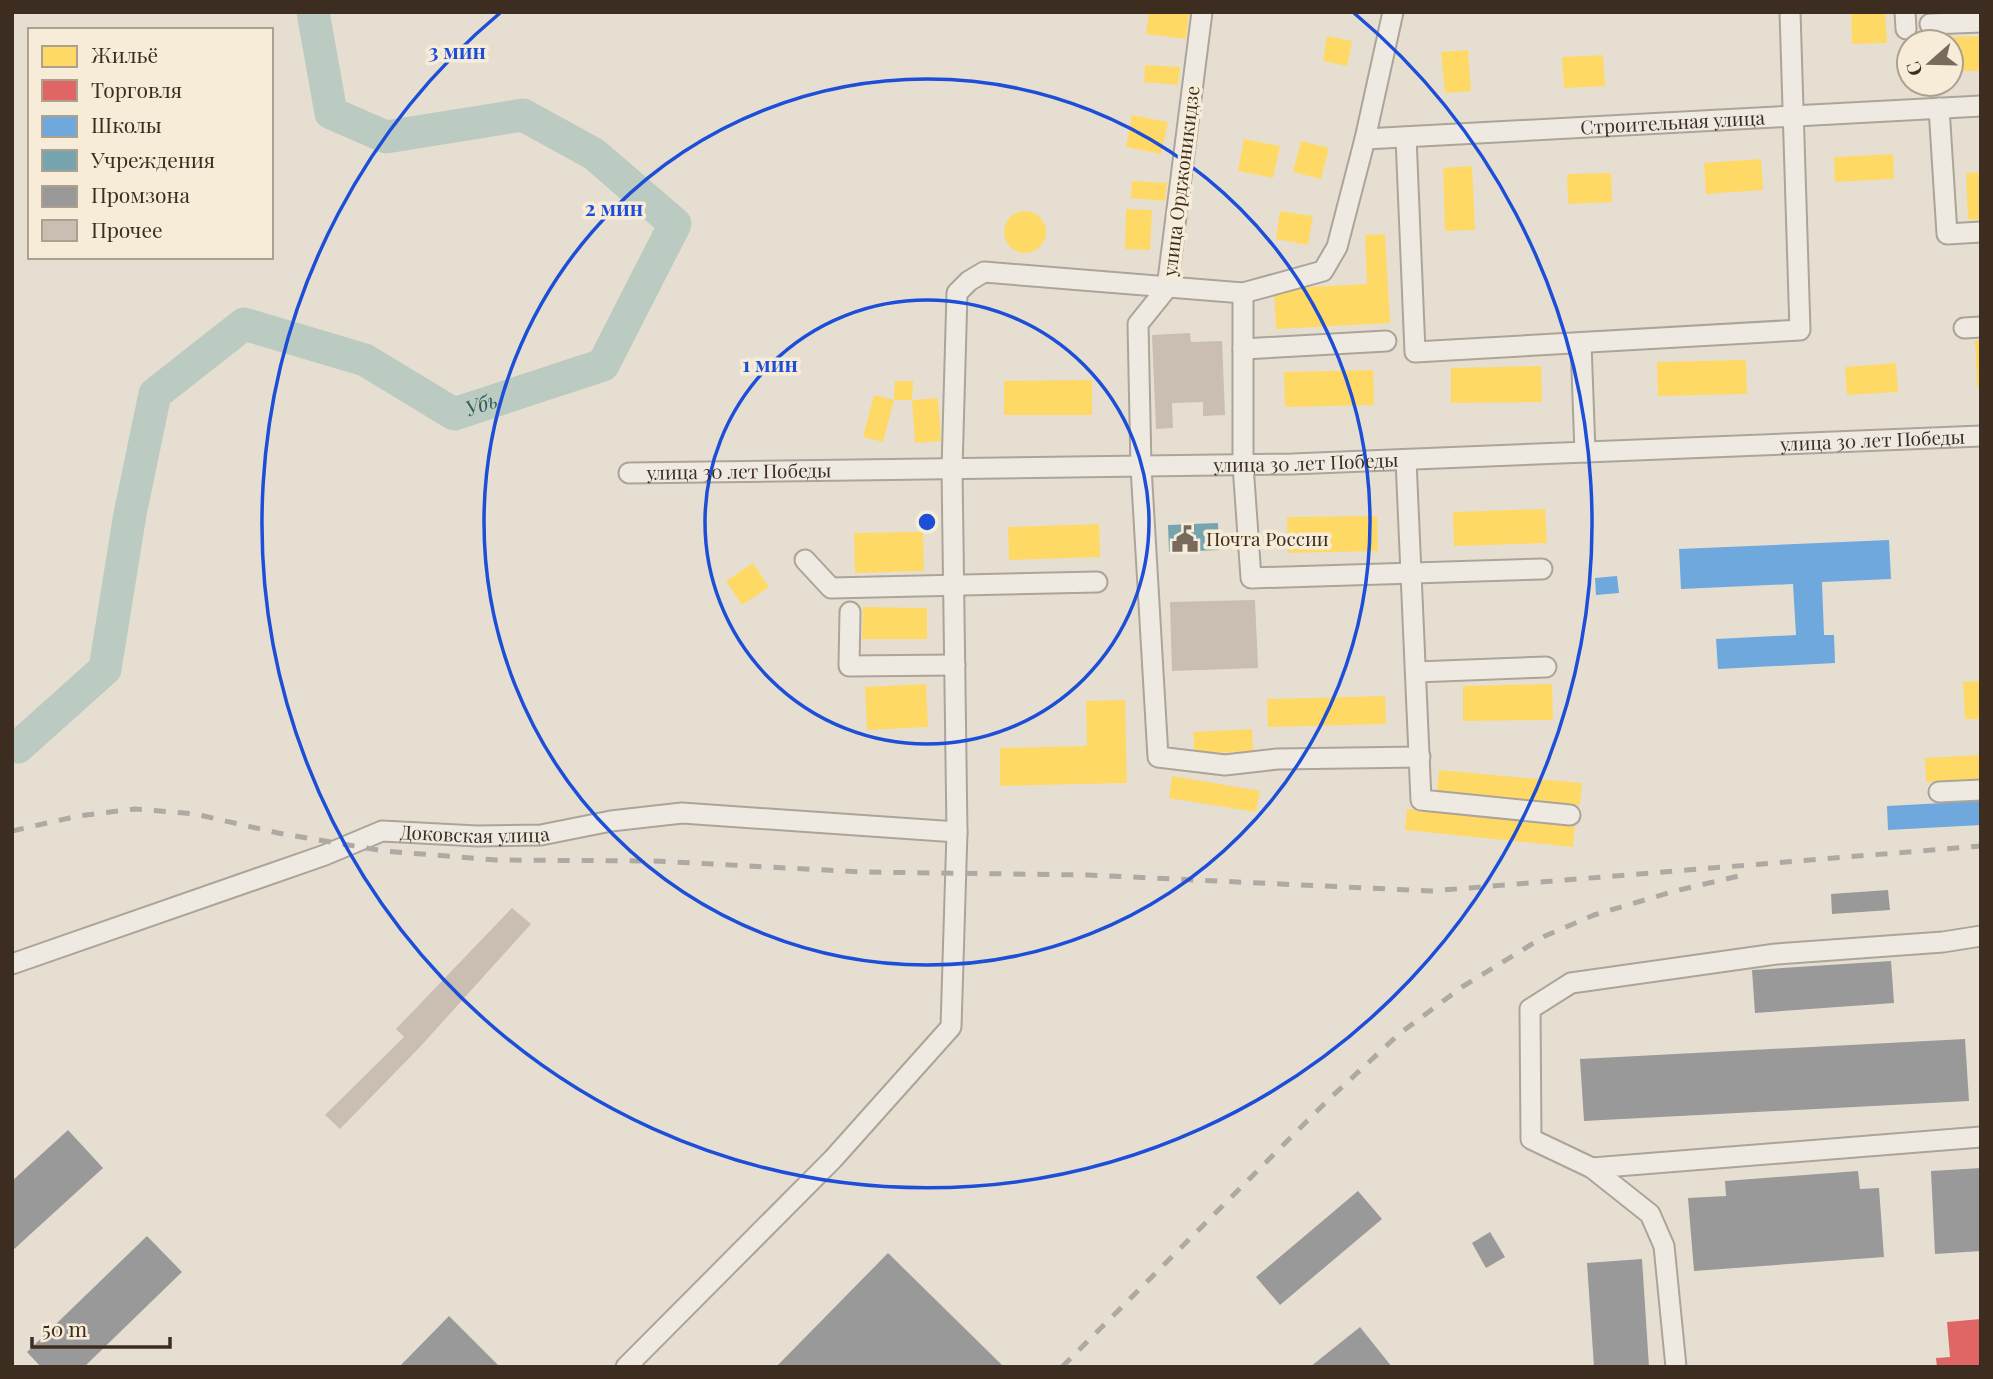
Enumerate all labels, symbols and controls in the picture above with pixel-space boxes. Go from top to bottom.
legend [28,28,273,259]
north arrow [1895,28,1965,98]
text: 3 мин [428,36,486,64]
text: Жильё [91,40,158,68]
text: С [1899,58,1928,80]
text: Торговля [91,75,182,103]
street label: улица Орджоникидзе [1155,84,1205,279]
street label: Строительная улица [1580,104,1766,139]
text: Школы [91,110,162,138]
text: Учреждения [90,145,215,173]
text: Промзона [91,180,190,208]
text: 2 мин [585,193,643,221]
text: Прочее [91,215,163,243]
text: 1 мин [742,349,798,377]
water label: Убь [461,385,501,421]
street label: улица 30 лет Победы [1779,423,1965,456]
street label: улица 30 лет Победы [1212,446,1399,477]
street label: улица 30 лет Победы [645,456,832,485]
centre of rings [915,510,939,534]
public building icon: Почта России [1170,524,1200,554]
place label: Почта России [1206,525,1329,551]
street label: Доковская улица [399,818,552,848]
scale bar [32,1306,170,1350]
text: 50 m [42,1314,88,1342]

